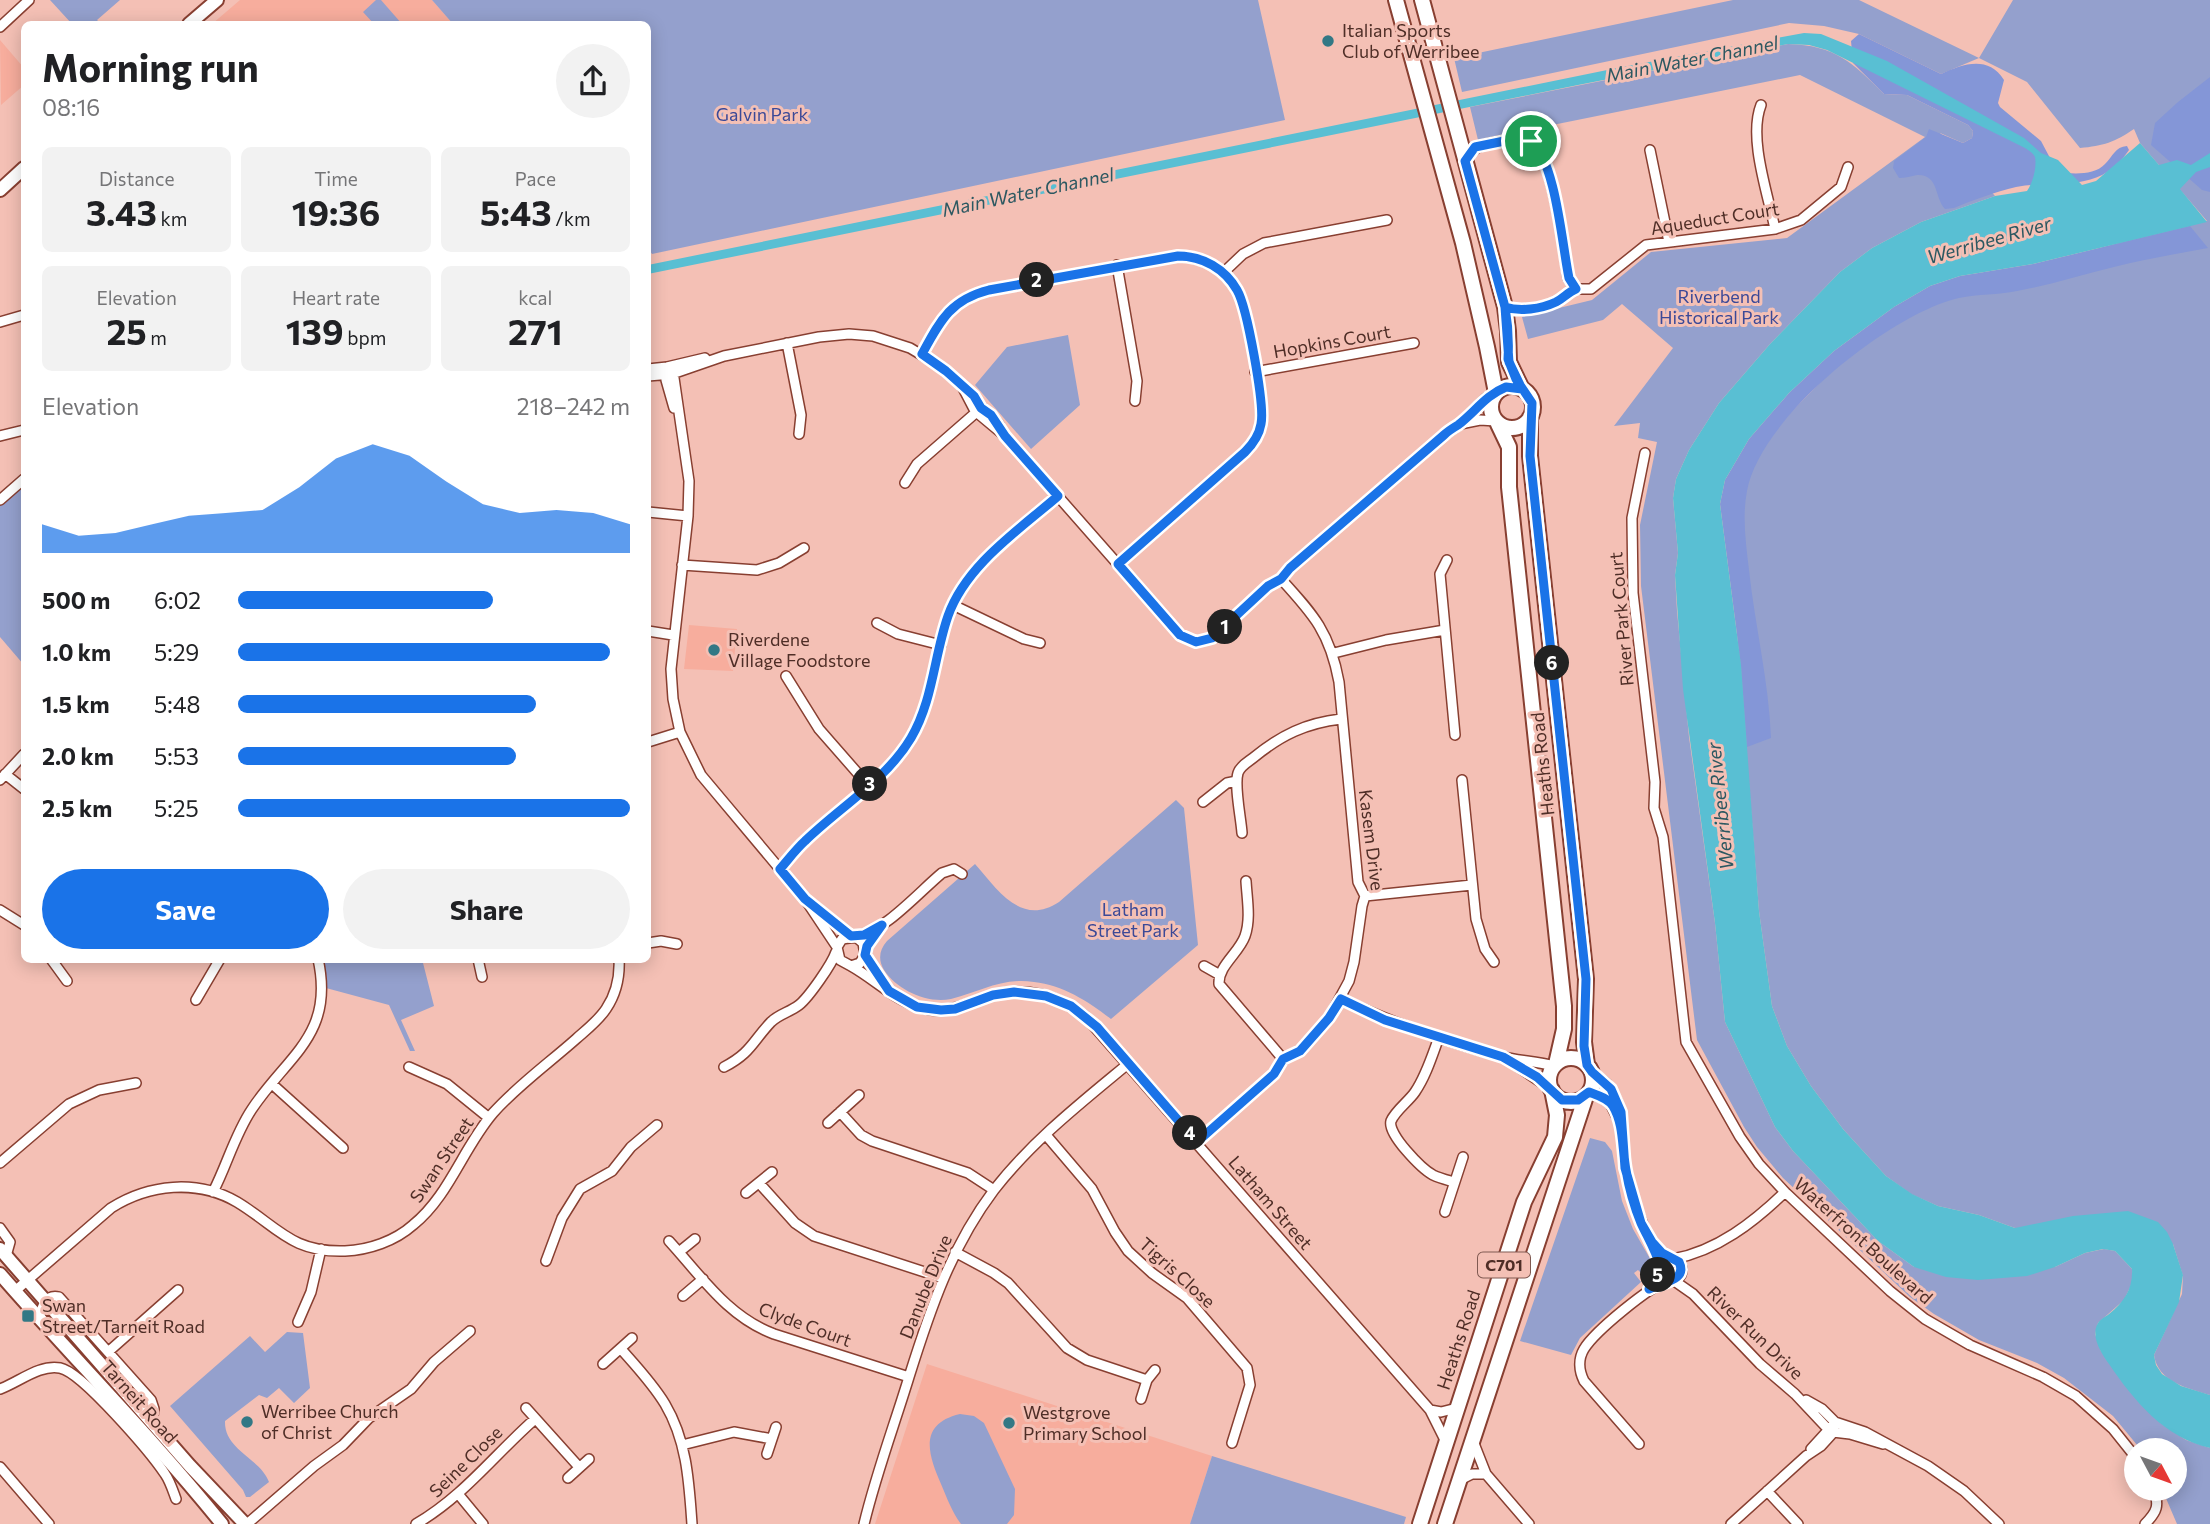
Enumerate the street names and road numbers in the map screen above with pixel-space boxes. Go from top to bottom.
street label: Aqueduct Court [1649,197,1781,239]
street label: Hopkins Court [1271,320,1392,362]
street label: River Park Court [1604,551,1638,687]
street label: Heaths Road [1526,711,1558,817]
street label: Kasem Drive [1355,788,1389,892]
street label: Swan Street [405,1112,478,1206]
street label: Latham Street [1224,1151,1317,1254]
street label: Waterfront Boulevard [1790,1172,1937,1308]
street label: Danube Drive [894,1231,956,1342]
street label: Tigris Close [1135,1232,1220,1312]
road number: C701 [1478,1252,1530,1278]
street label: River Run Drive [1703,1281,1808,1384]
street label: Heaths Road [1432,1287,1485,1392]
street label: Clyde Court [756,1297,855,1351]
street label: Tarneit Road [97,1355,183,1447]
street label: Seine Close [424,1421,506,1502]

